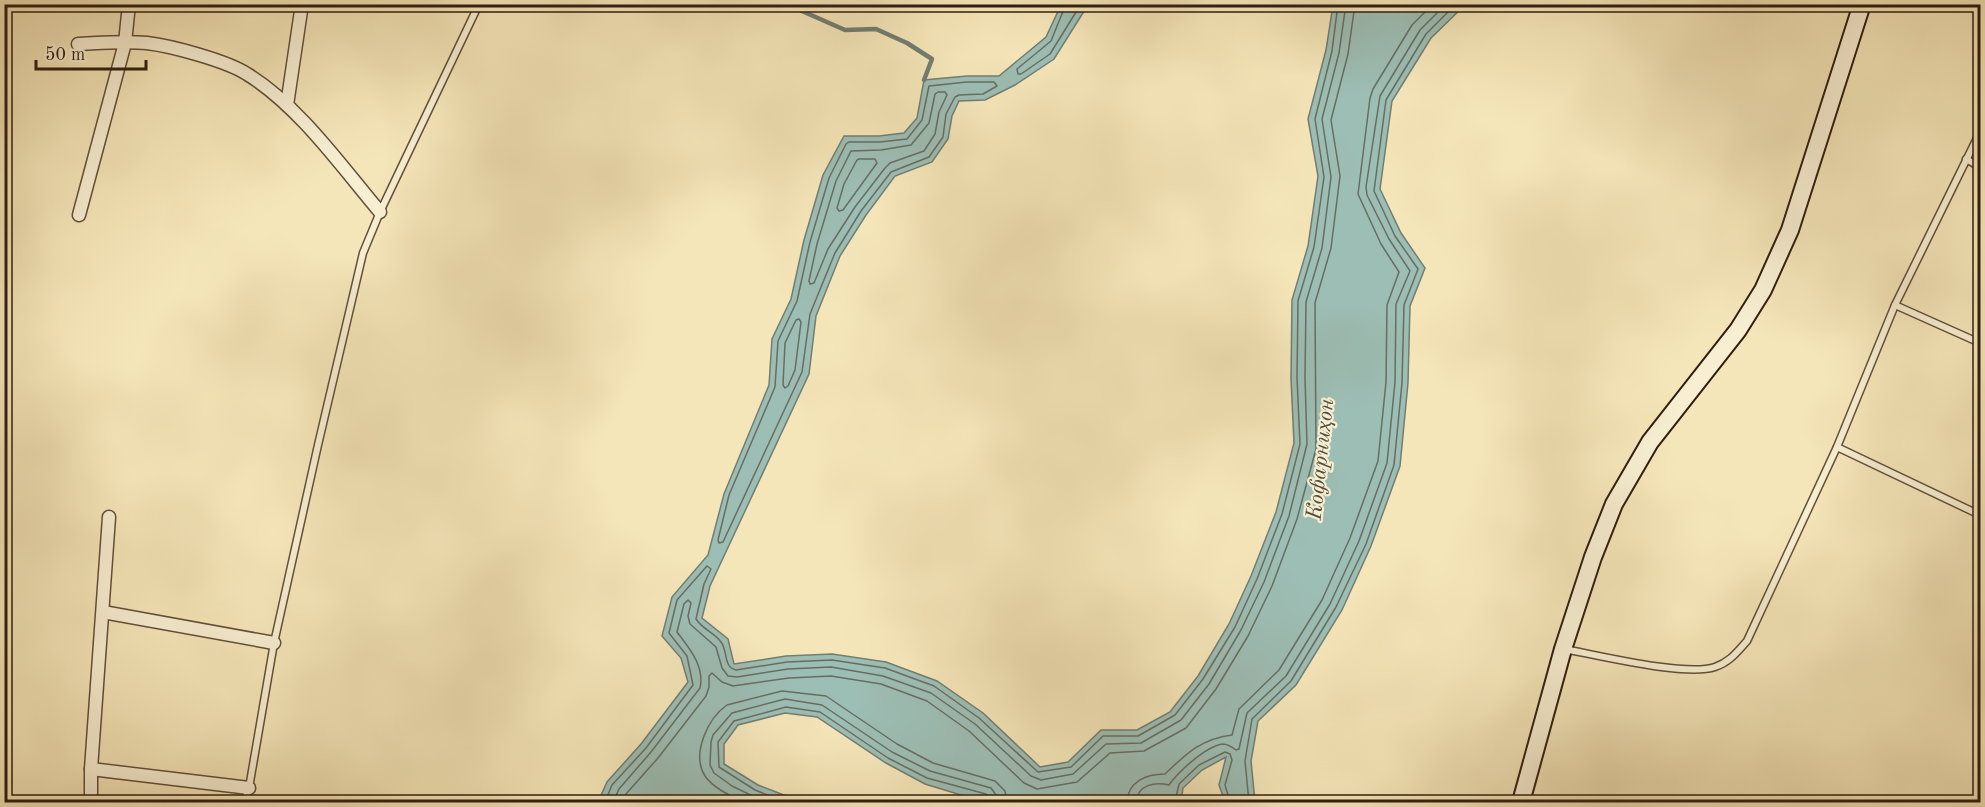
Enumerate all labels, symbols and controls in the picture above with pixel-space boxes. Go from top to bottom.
scale bar [36,33,146,71]
text: 50 m [45,46,85,64]
water label: Кофарниҳон [1304,397,1338,522]

